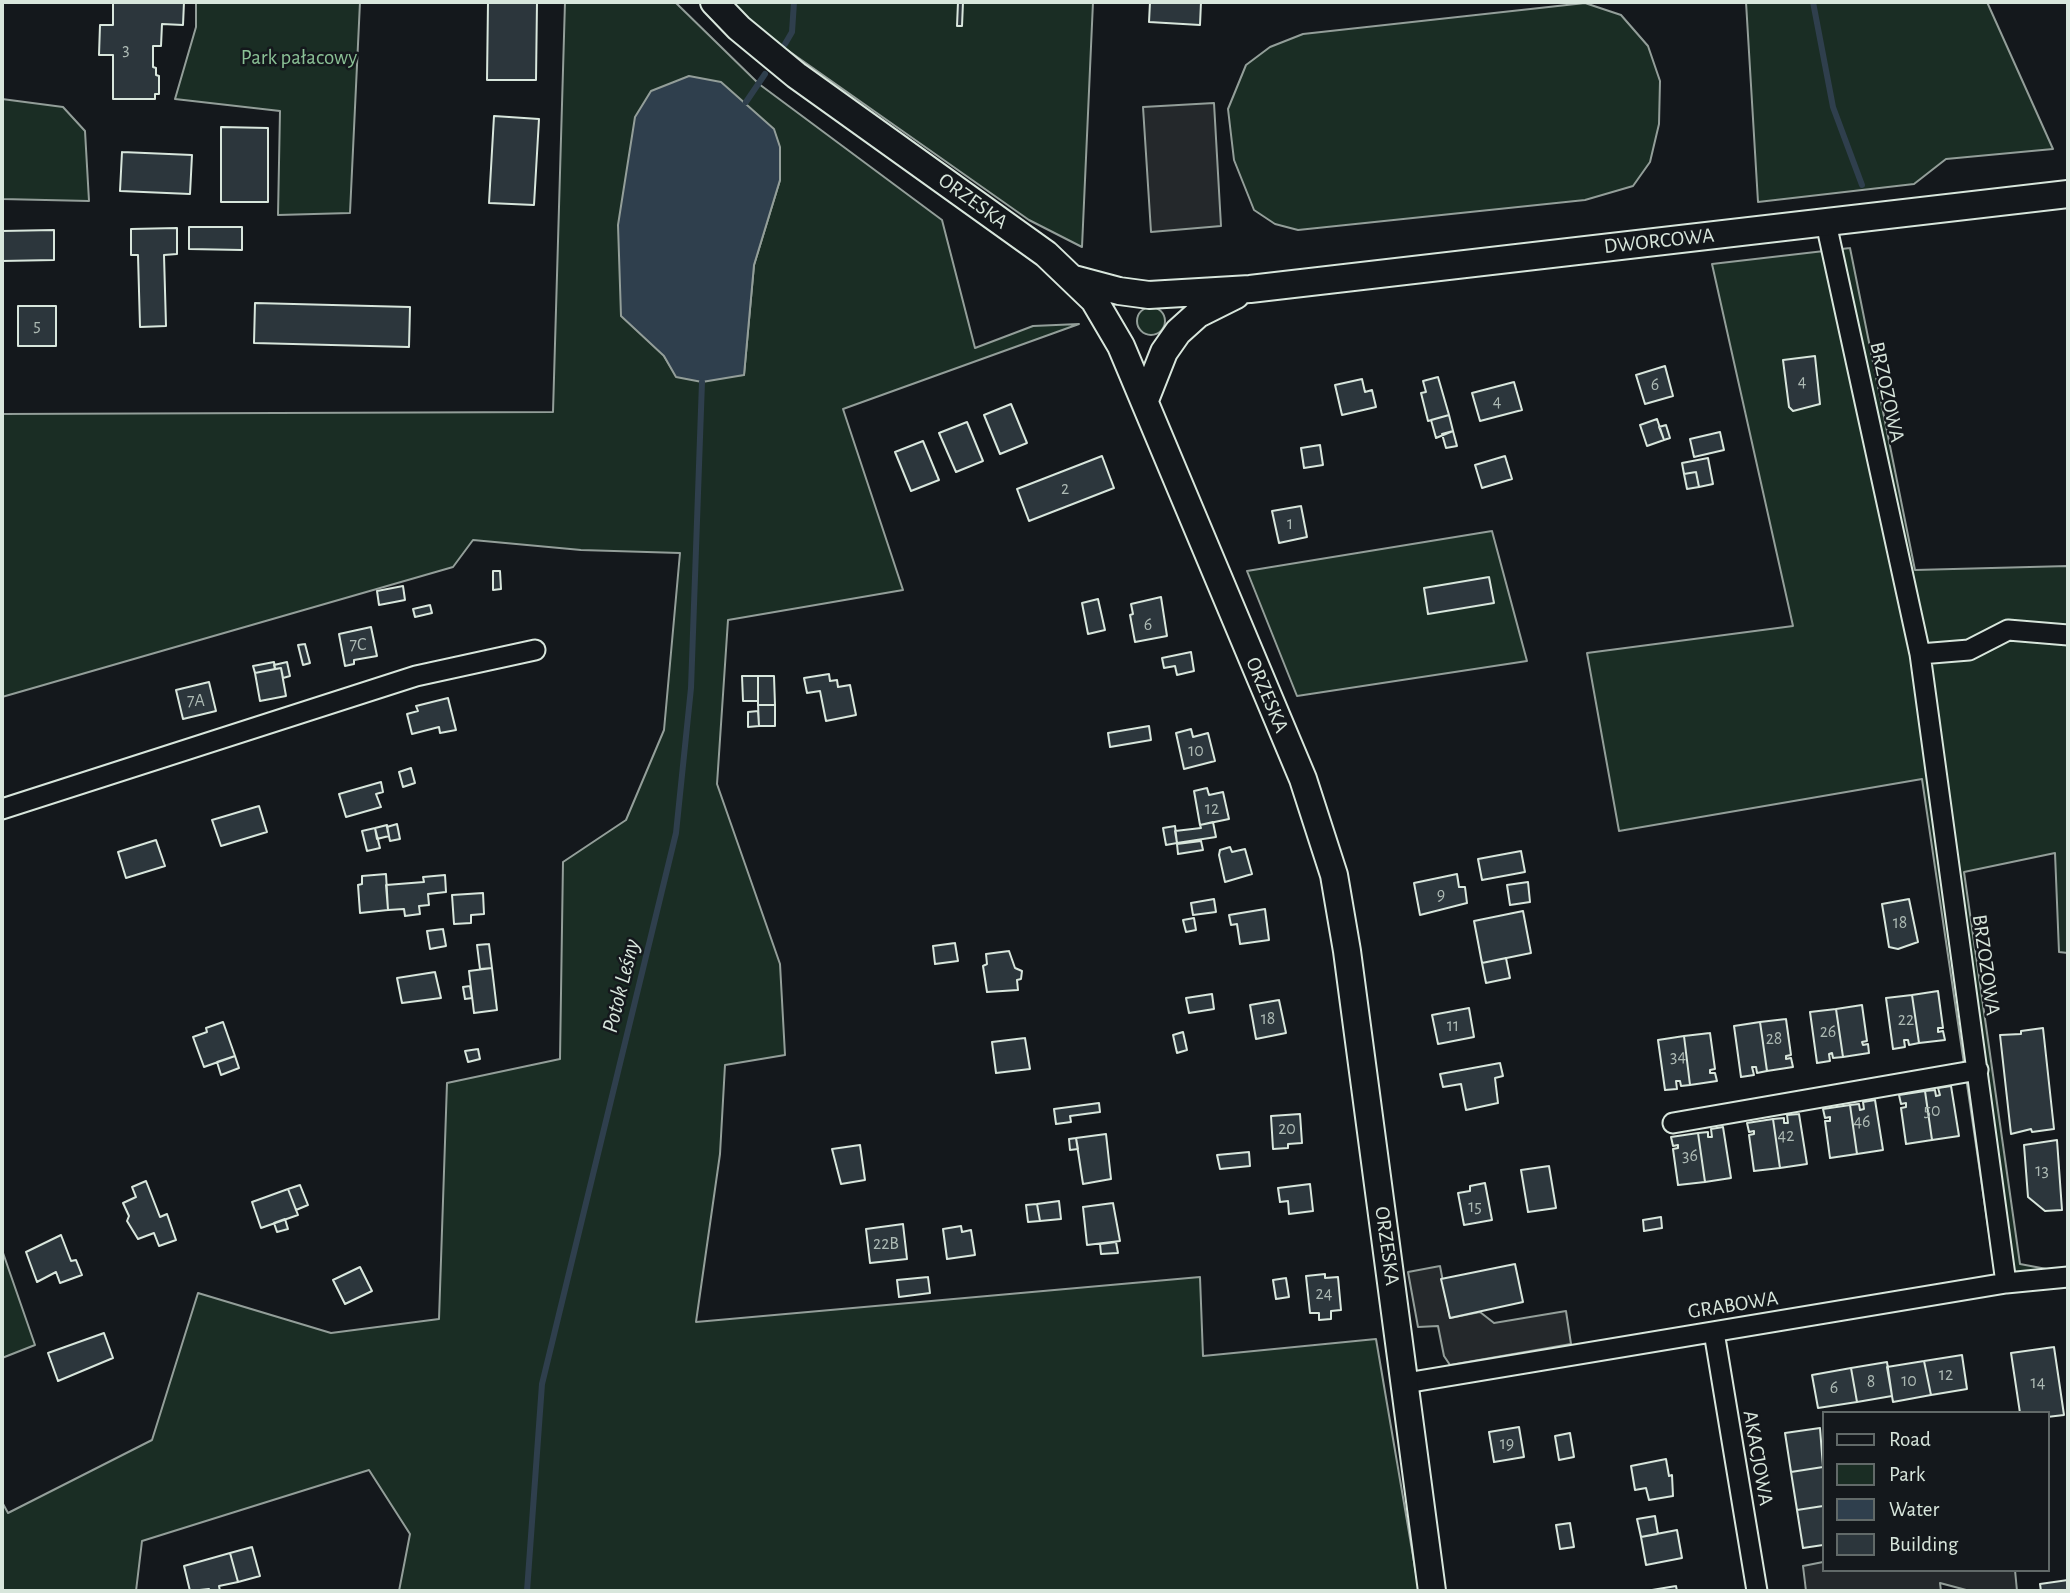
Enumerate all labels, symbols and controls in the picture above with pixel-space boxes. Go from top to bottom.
house number: 3 [122,39,130,61]
park label: Park pałacowy [241,45,357,71]
street label: ORZESKA [933,167,1013,235]
street label: DWORCOWA [1603,223,1715,259]
house number: 5 [33,315,41,337]
street label: BRZOZOWA [1864,340,1910,444]
house number: 4 [1798,371,1806,393]
house number: 6 [1651,374,1659,396]
house number: 4 [1493,391,1501,413]
house number: 2 [1061,478,1069,500]
house number: 1 [1287,513,1293,535]
house number: 6 [1144,614,1152,636]
house number: 7C [350,634,366,656]
street label: ORZESKA [1240,653,1294,737]
house number: 7A [187,690,205,712]
house number: 10 [1188,740,1204,762]
house number: 12 [1205,798,1219,820]
house number: 9 [1437,884,1445,906]
house number: 18 [1893,912,1907,934]
street label: BRZOZOWA [1966,913,2006,1017]
water label: Potok Leśny [596,936,646,1036]
house number: 18 [1261,1008,1275,1030]
house number: 22 [1898,1009,1914,1031]
house number: 11 [1447,1015,1459,1037]
house number: 26 [1820,1021,1836,1043]
house number: 28 [1766,1028,1782,1050]
house number: 34 [1670,1046,1686,1068]
house number: 50 [1923,1100,1941,1122]
house number: 46 [1853,1111,1871,1133]
house number: 20 [1278,1118,1296,1140]
house number: 42 [1778,1125,1794,1147]
house number: 36 [1682,1145,1698,1167]
house number: 13 [2035,1160,2049,1182]
house number: 15 [1468,1196,1482,1218]
street label: ORZESKA [1369,1205,1405,1287]
house number: 22B [873,1233,899,1255]
house number: 24 [1316,1283,1332,1305]
street label: GRABOWA [1686,1285,1780,1325]
house number: 12 [1939,1364,1953,1386]
house number: 10 [1901,1370,1917,1392]
house number: 8 [1867,1371,1875,1393]
house number: 14 [2031,1372,2045,1394]
house number: 6 [1830,1377,1838,1399]
street label: AKACJOWA [1737,1409,1779,1507]
legend [1822,1411,2049,1572]
text: Road [1889,1429,1931,1450]
house number: 19 [1500,1433,1514,1455]
text: Park [1889,1464,1925,1485]
text: Water [1889,1499,1939,1520]
text: Building [1889,1534,1958,1555]

